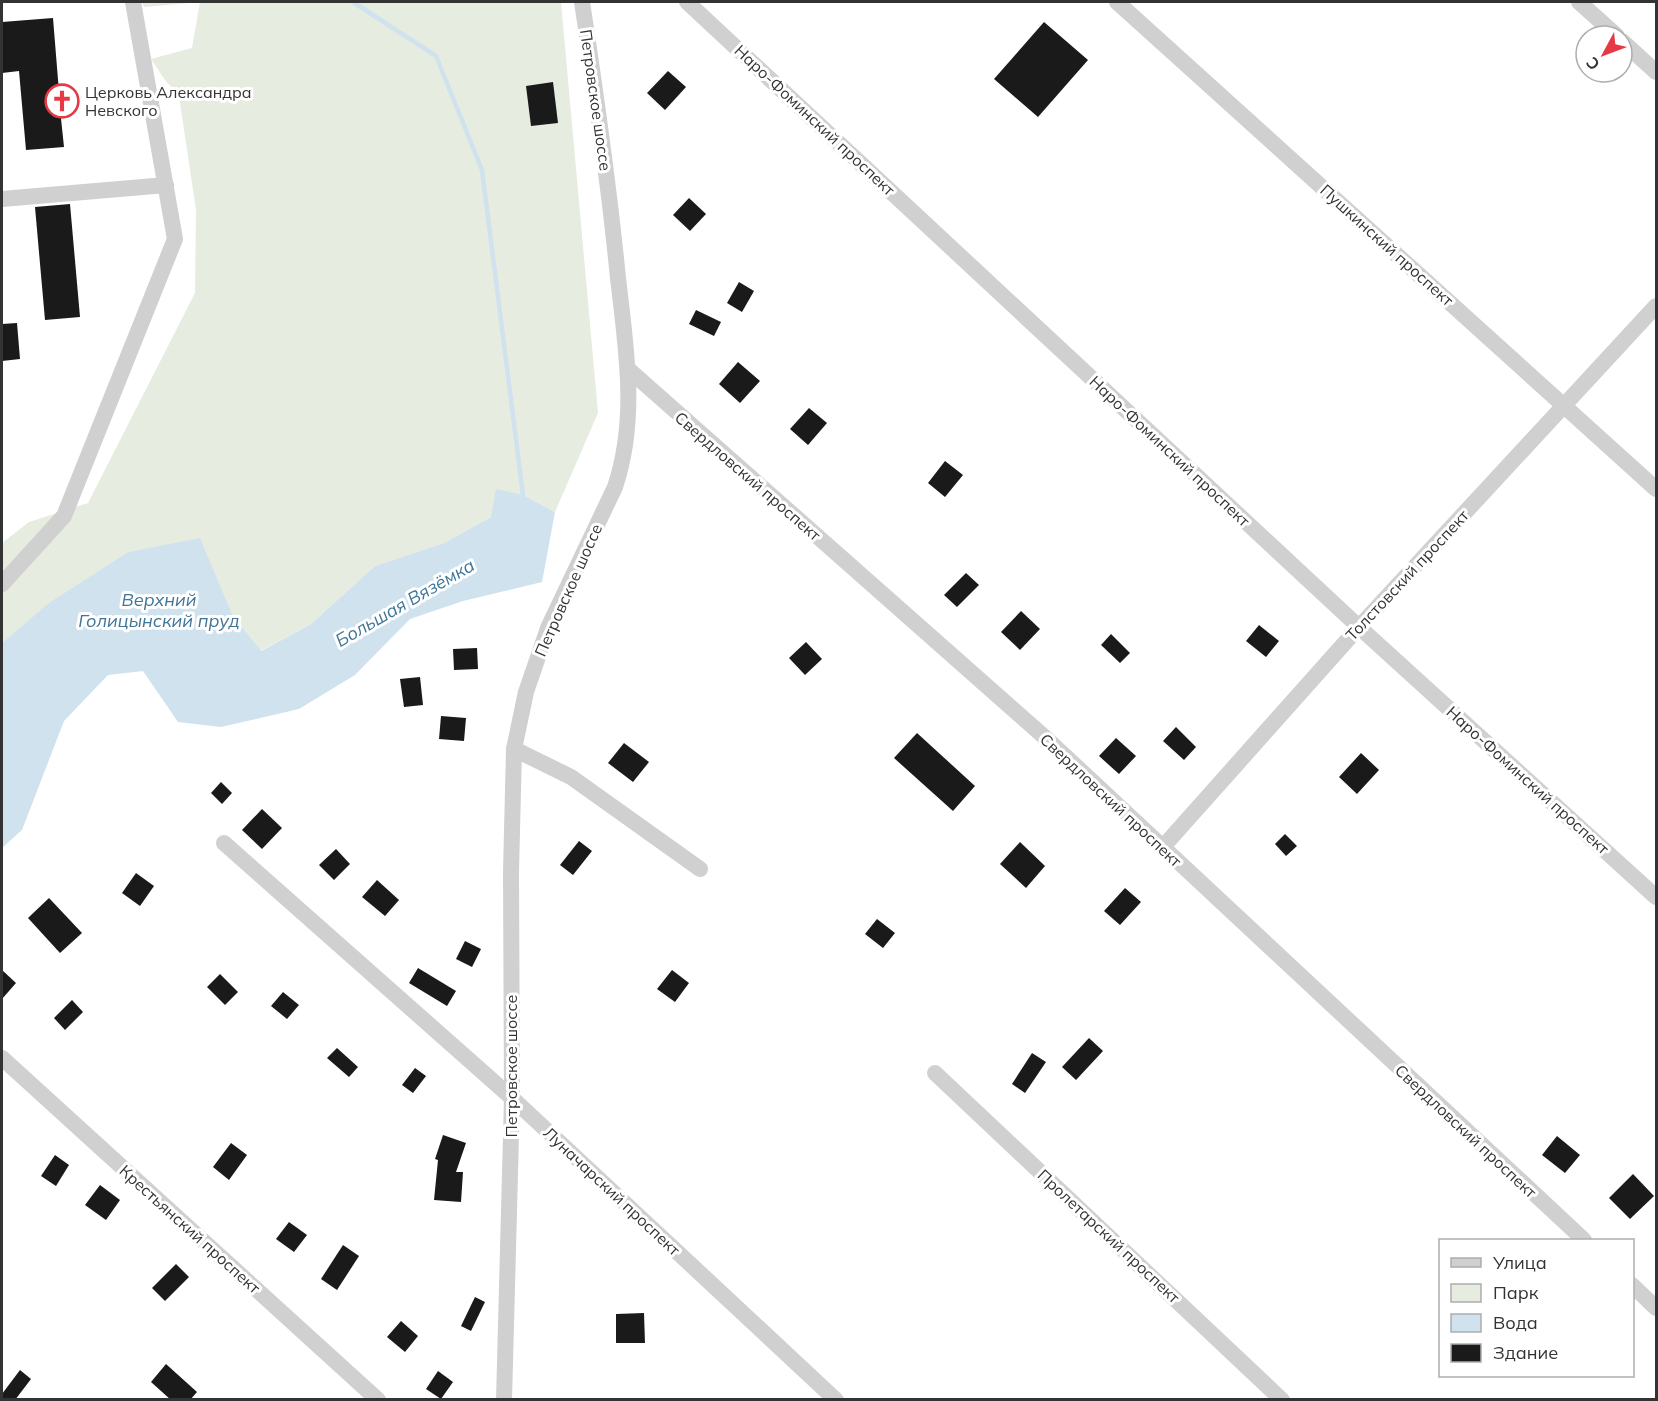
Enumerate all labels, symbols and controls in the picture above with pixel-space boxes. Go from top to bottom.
north arrow [1574,24,1634,84]
street label: Петровское шоссе [576,28,616,172]
street label: Наро-Фоминский проспект [731,40,900,200]
text: С [1582,53,1604,75]
place label: Церковь Александра Невского [85,82,252,120]
church icon: Церковь Александра Невского [44,83,80,119]
street label: Пушкинский проспект [1316,180,1458,311]
street label: Наро-Фоминский проспект [1086,371,1255,531]
street label: Свердловский проспект [671,407,826,545]
street label: Толстовский проспект [1341,505,1473,644]
street label: Петровское шоссе [530,521,606,659]
water label: Большая Вязёмка [331,553,479,652]
water label: Верхний Голицынский пруд [78,588,240,632]
street label: Наро-Фоминский проспект [1443,702,1614,859]
street label: Свердловский проспект [1036,729,1187,871]
street label: Петровское шоссе [501,994,521,1137]
street label: Свердловский проспект [1391,1060,1542,1202]
street label: Луначарский проспект [540,1122,685,1260]
street label: Крестьянский проспект [115,1160,265,1298]
street label: Пролетарский проспект [1034,1165,1185,1308]
legend [1439,1239,1634,1377]
text: Улица [1492,1251,1547,1274]
text: Парк [1493,1281,1539,1304]
text: Вода [1493,1311,1538,1334]
text: Здание [1493,1341,1558,1364]

